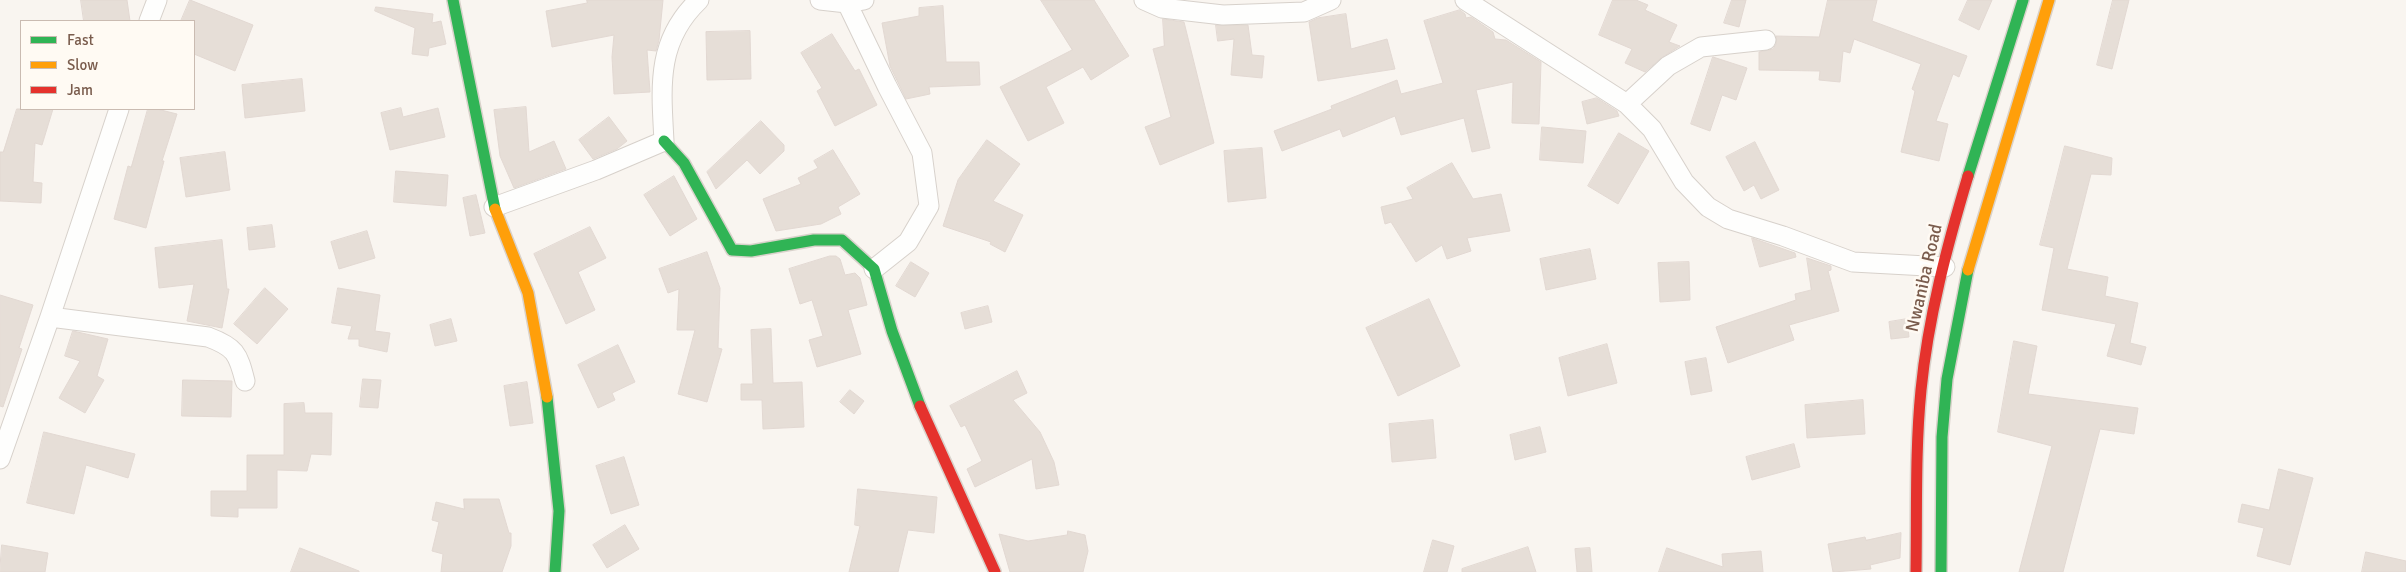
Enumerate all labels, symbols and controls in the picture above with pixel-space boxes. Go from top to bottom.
legend [20,20,195,110]
text: Fast [67,31,94,49]
text: Slow [67,56,98,74]
text: Jam [67,81,93,99]
street label: Nwaniba Road [1902,222,1948,334]

